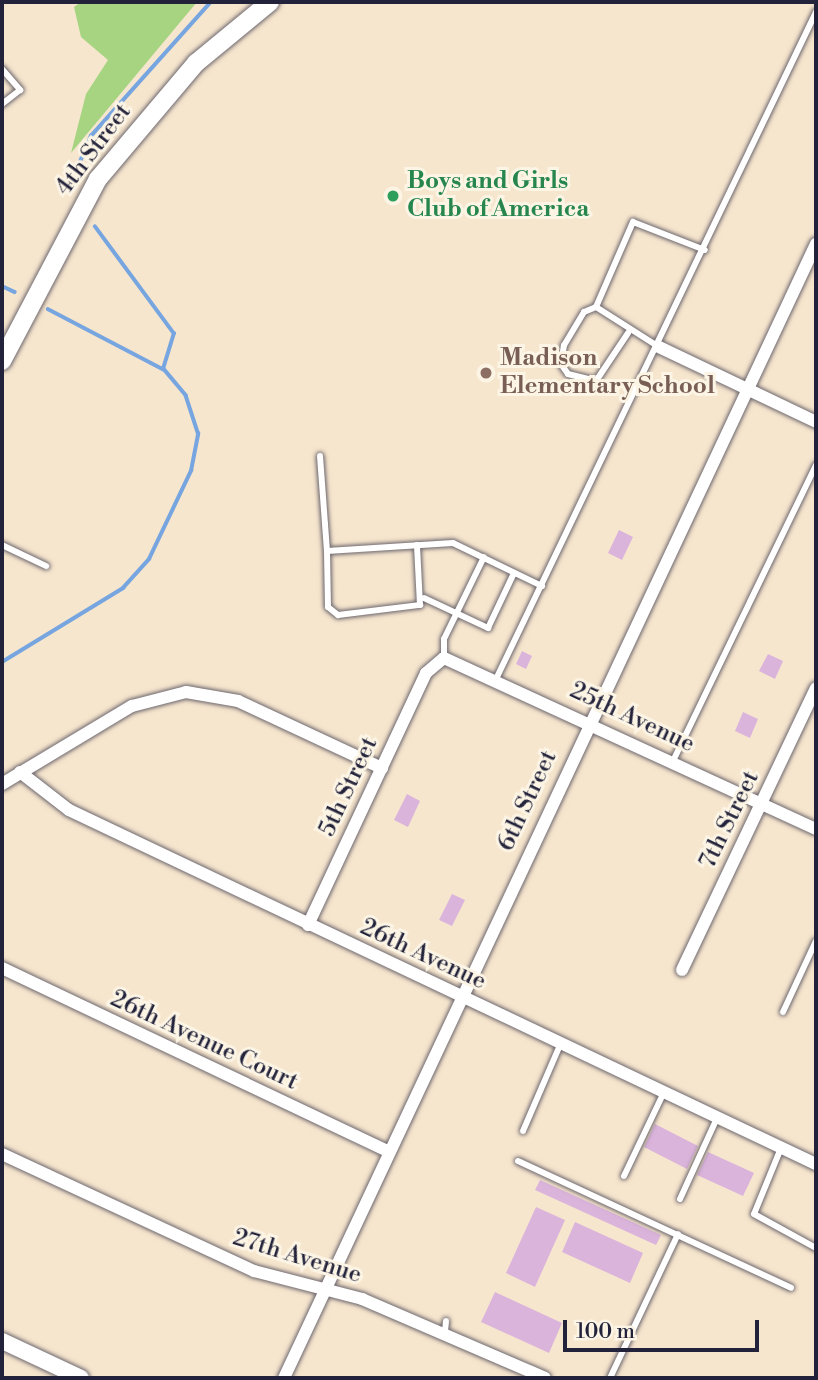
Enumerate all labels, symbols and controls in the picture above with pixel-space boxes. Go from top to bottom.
street label: 4th Street [50,98,138,202]
place label: Boys and Girls Club of America [407,168,589,224]
marker: Boys and Girls Club of America [385,188,401,204]
place label: Madison Elementary School [500,345,715,401]
marker: Madison Elementary School [478,365,494,381]
street label: 25th Avenue [565,677,699,759]
street label: 5th Street [313,733,385,841]
street label: 6th Street [492,746,564,856]
street label: 7th Street [694,766,766,874]
street label: 26th Avenue [356,913,490,997]
street label: 26th Avenue Court [106,985,302,1097]
street label: 27th Avenue [229,1224,365,1290]
scale bar [566,1306,762,1350]
text: 100 m [576,1319,635,1345]

